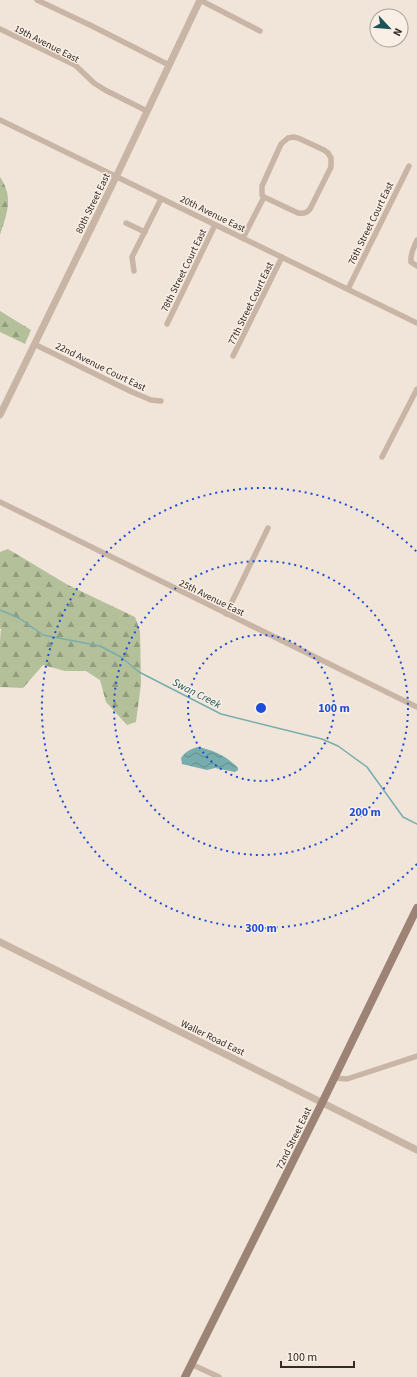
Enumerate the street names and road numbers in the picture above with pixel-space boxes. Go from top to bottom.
street label: 19th Avenue East [12,21,82,67]
street label: 80th Street East [72,170,114,236]
street label: 76th Street Court East [345,179,397,267]
street label: 20th Avenue East [177,192,248,236]
street label: 78th Street Court East [158,226,210,314]
street label: 77th Street Court East [225,259,277,347]
street label: 22nd Avenue Court East [53,339,149,395]
street label: 25th Avenue East [176,576,247,620]
street label: Waller Road East [178,1016,247,1060]
street label: 72nd Street East [273,1104,315,1172]

